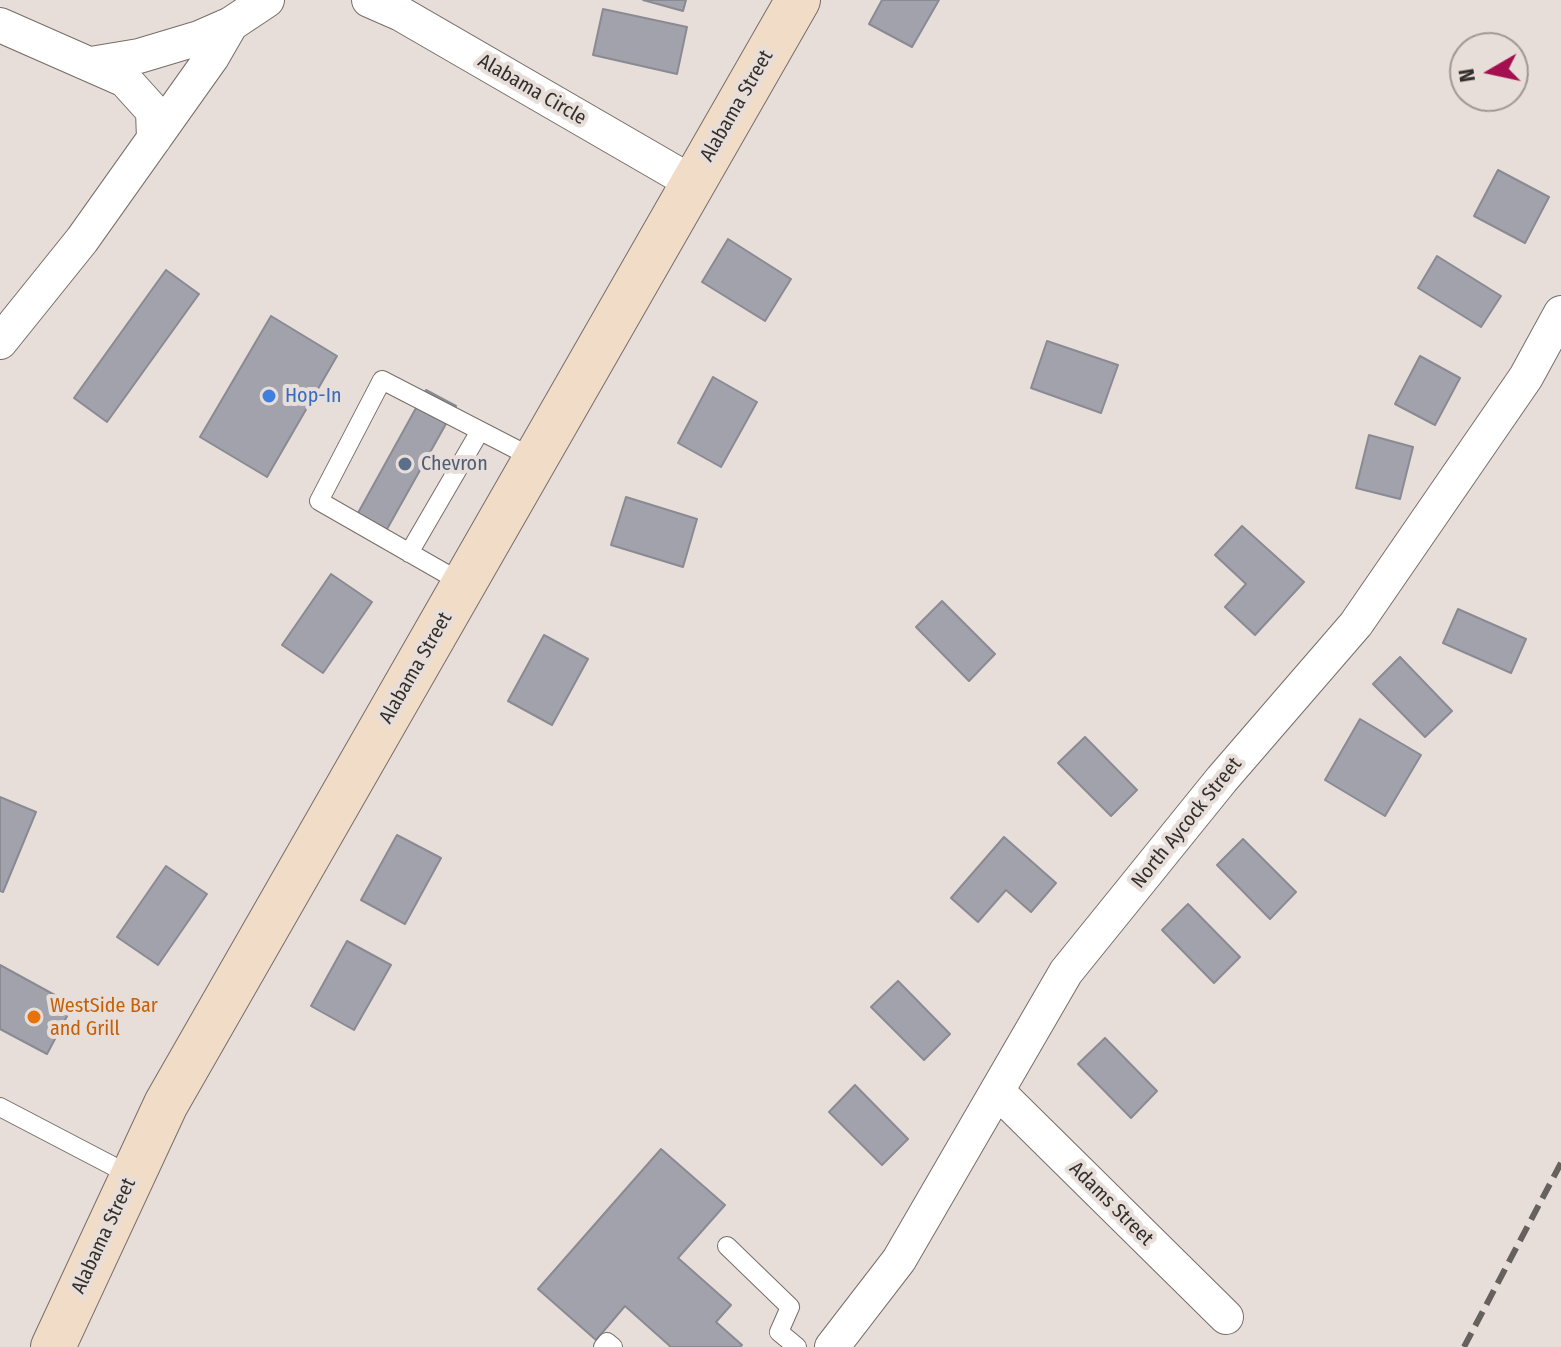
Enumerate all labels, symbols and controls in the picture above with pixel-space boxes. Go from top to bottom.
north arrow [1449,32,1529,112]
street label: Alabama Street [695,46,779,166]
street label: Alabama Circle [474,49,590,131]
text: N [1452,67,1481,84]
place label: Hop-In [285,384,341,408]
marker: Hop-In [260,387,278,405]
place label: Chevron [421,452,488,476]
marker: Chevron [396,455,414,473]
street label: Alabama Street [374,608,458,728]
street label: North Aycock Street [1127,753,1247,893]
place label: WestSide Bar and Grill [50,994,158,1041]
marker: WestSide Bar and Grill [25,1008,43,1026]
street label: Adams Street [1064,1157,1158,1251]
street label: Alabama Street [67,1174,141,1298]

